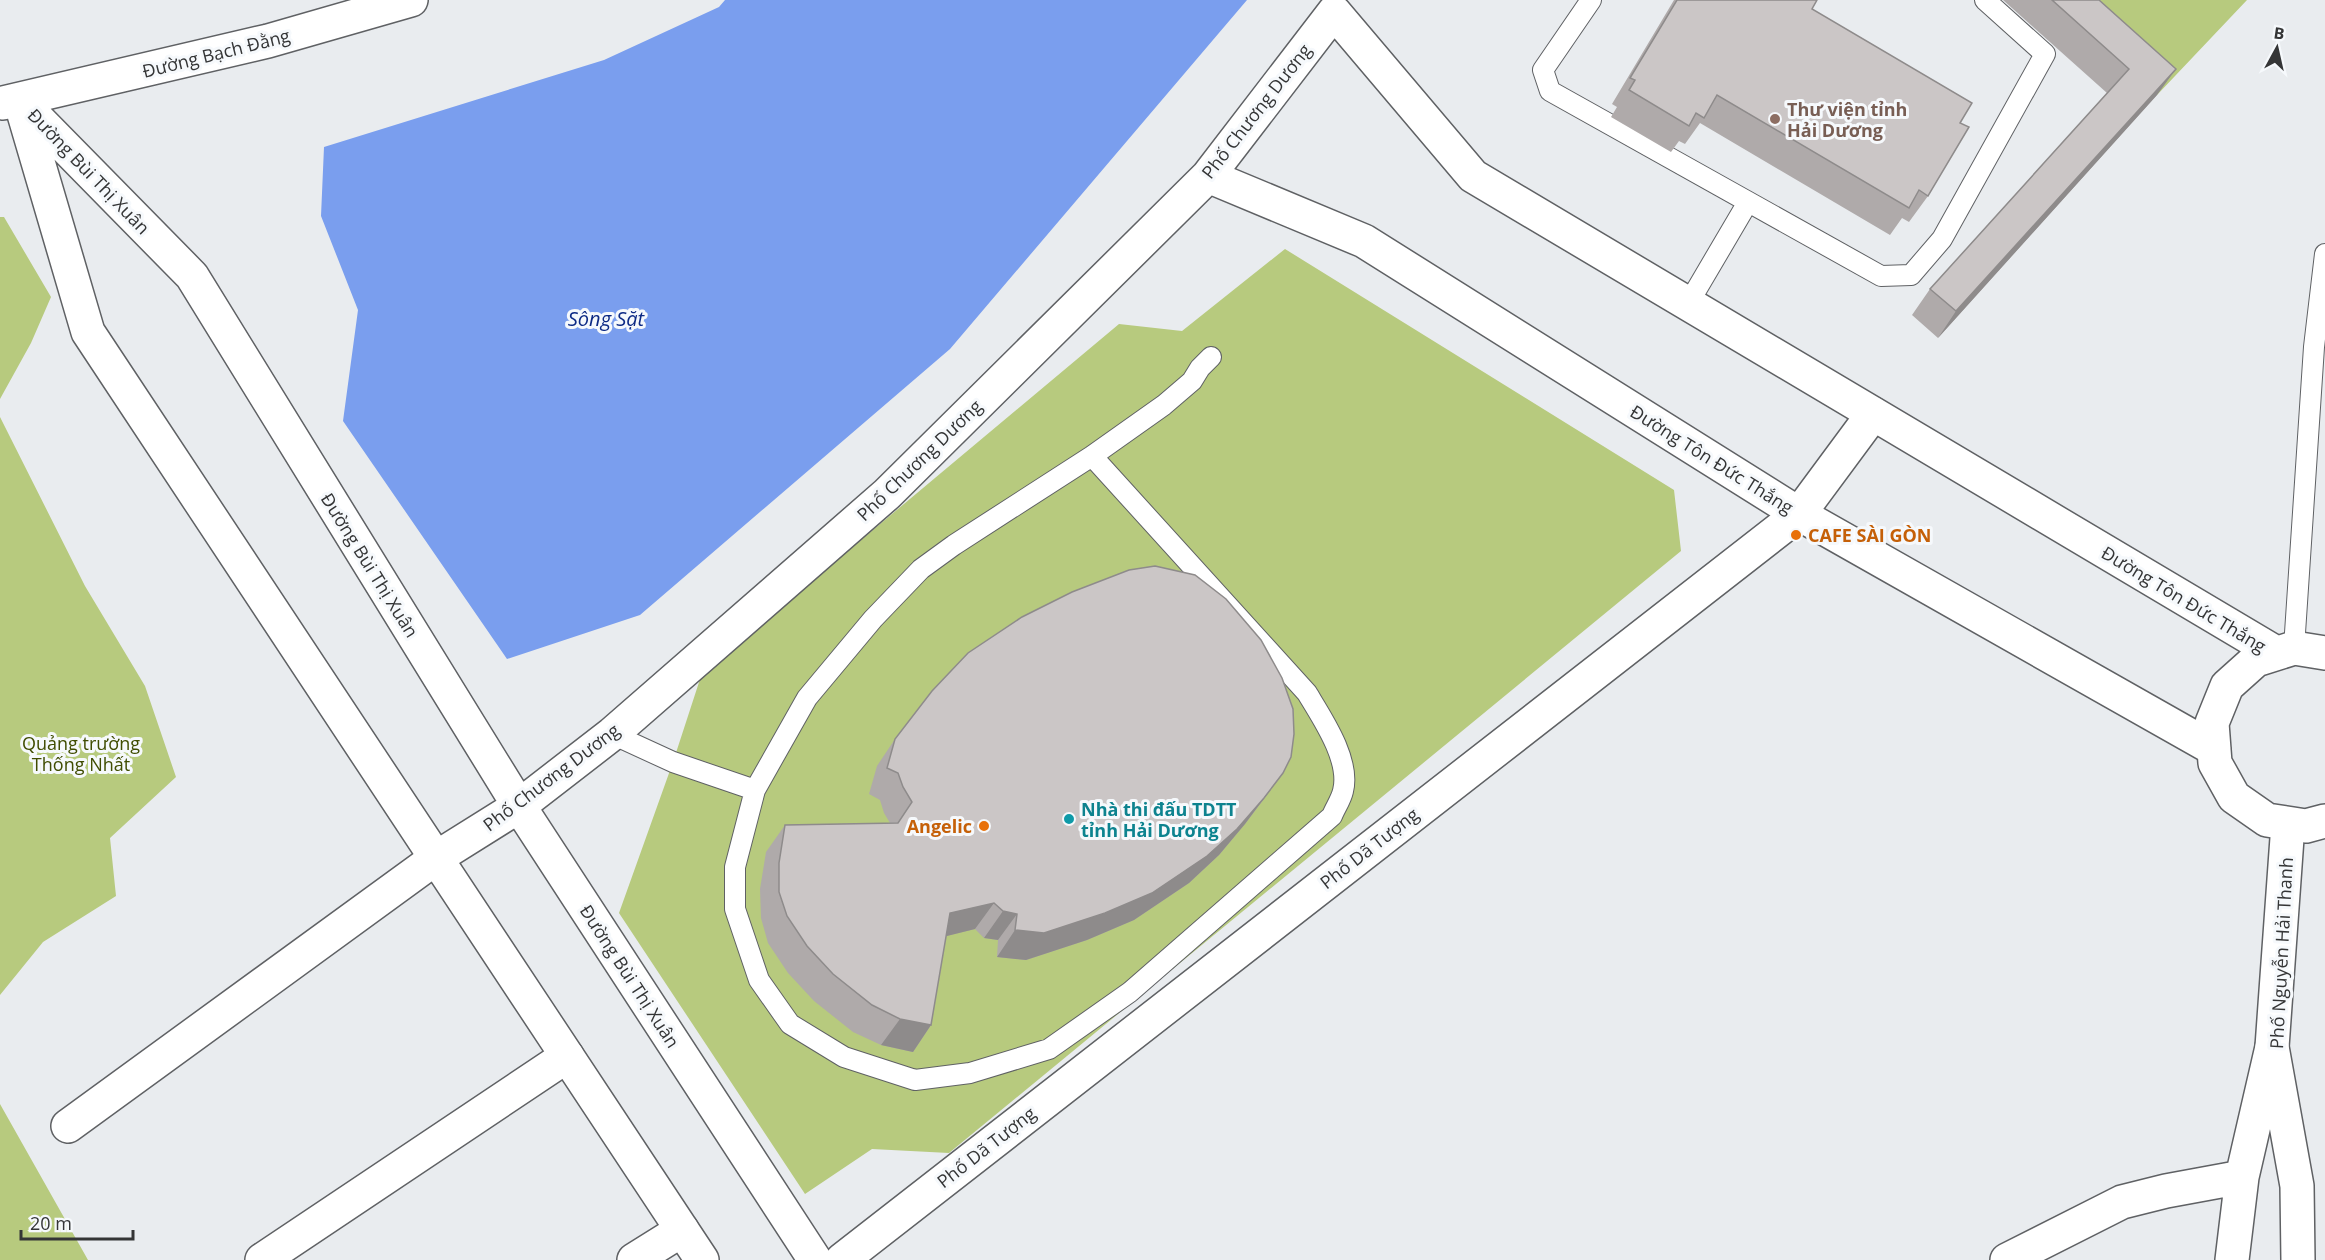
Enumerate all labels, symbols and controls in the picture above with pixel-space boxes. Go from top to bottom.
north arrow [2247,18,2307,78]
text: B [2272,22,2286,45]
street label: Đường Bạch Đằng [140,23,293,83]
street label: Phố Chương Dương [1196,38,1316,183]
place label: Thư viện tỉnh Hải Dương [1787,97,1907,142]
street label: Đường Bùi Thị Xuân [23,103,155,239]
marker: Thư viện tỉnh Hải Dương [1768,112,1782,126]
water label: Sông Sặt [568,305,646,332]
street label: Phố Chương Dương [851,394,987,526]
street label: Đường Tôn Đức Thắng [1626,399,1798,519]
street label: Đường Bùi Thị Xuân [316,488,424,642]
place label: CAFE SÀI GÒN [1808,523,1932,547]
marker: CAFE SÀI GÒN [1789,528,1803,542]
street label: Đường Tôn Đức Thắng [2097,540,2271,658]
street label: Phố Chương Dương [478,718,624,836]
park label: Quảng trường Thống Nhất [22,731,140,776]
place label: Nhà thi đấu TDTT tỉnh Hải Dương [1081,797,1237,842]
street label: Phố Dã Tượng [1315,802,1423,894]
marker: Nhà thi đấu TDTT tỉnh Hải Dương [1062,812,1076,826]
place label: Angelic [907,814,972,838]
marker: Angelic [977,819,991,833]
street label: Phố Nguyễn Hải Thanh [2264,856,2298,1050]
street label: Đường Bùi Thị Xuân [575,900,685,1052]
street label: Phố Dã Tượng [932,1101,1040,1193]
scale bar [21,1203,134,1241]
text: 20 m [30,1211,72,1235]

